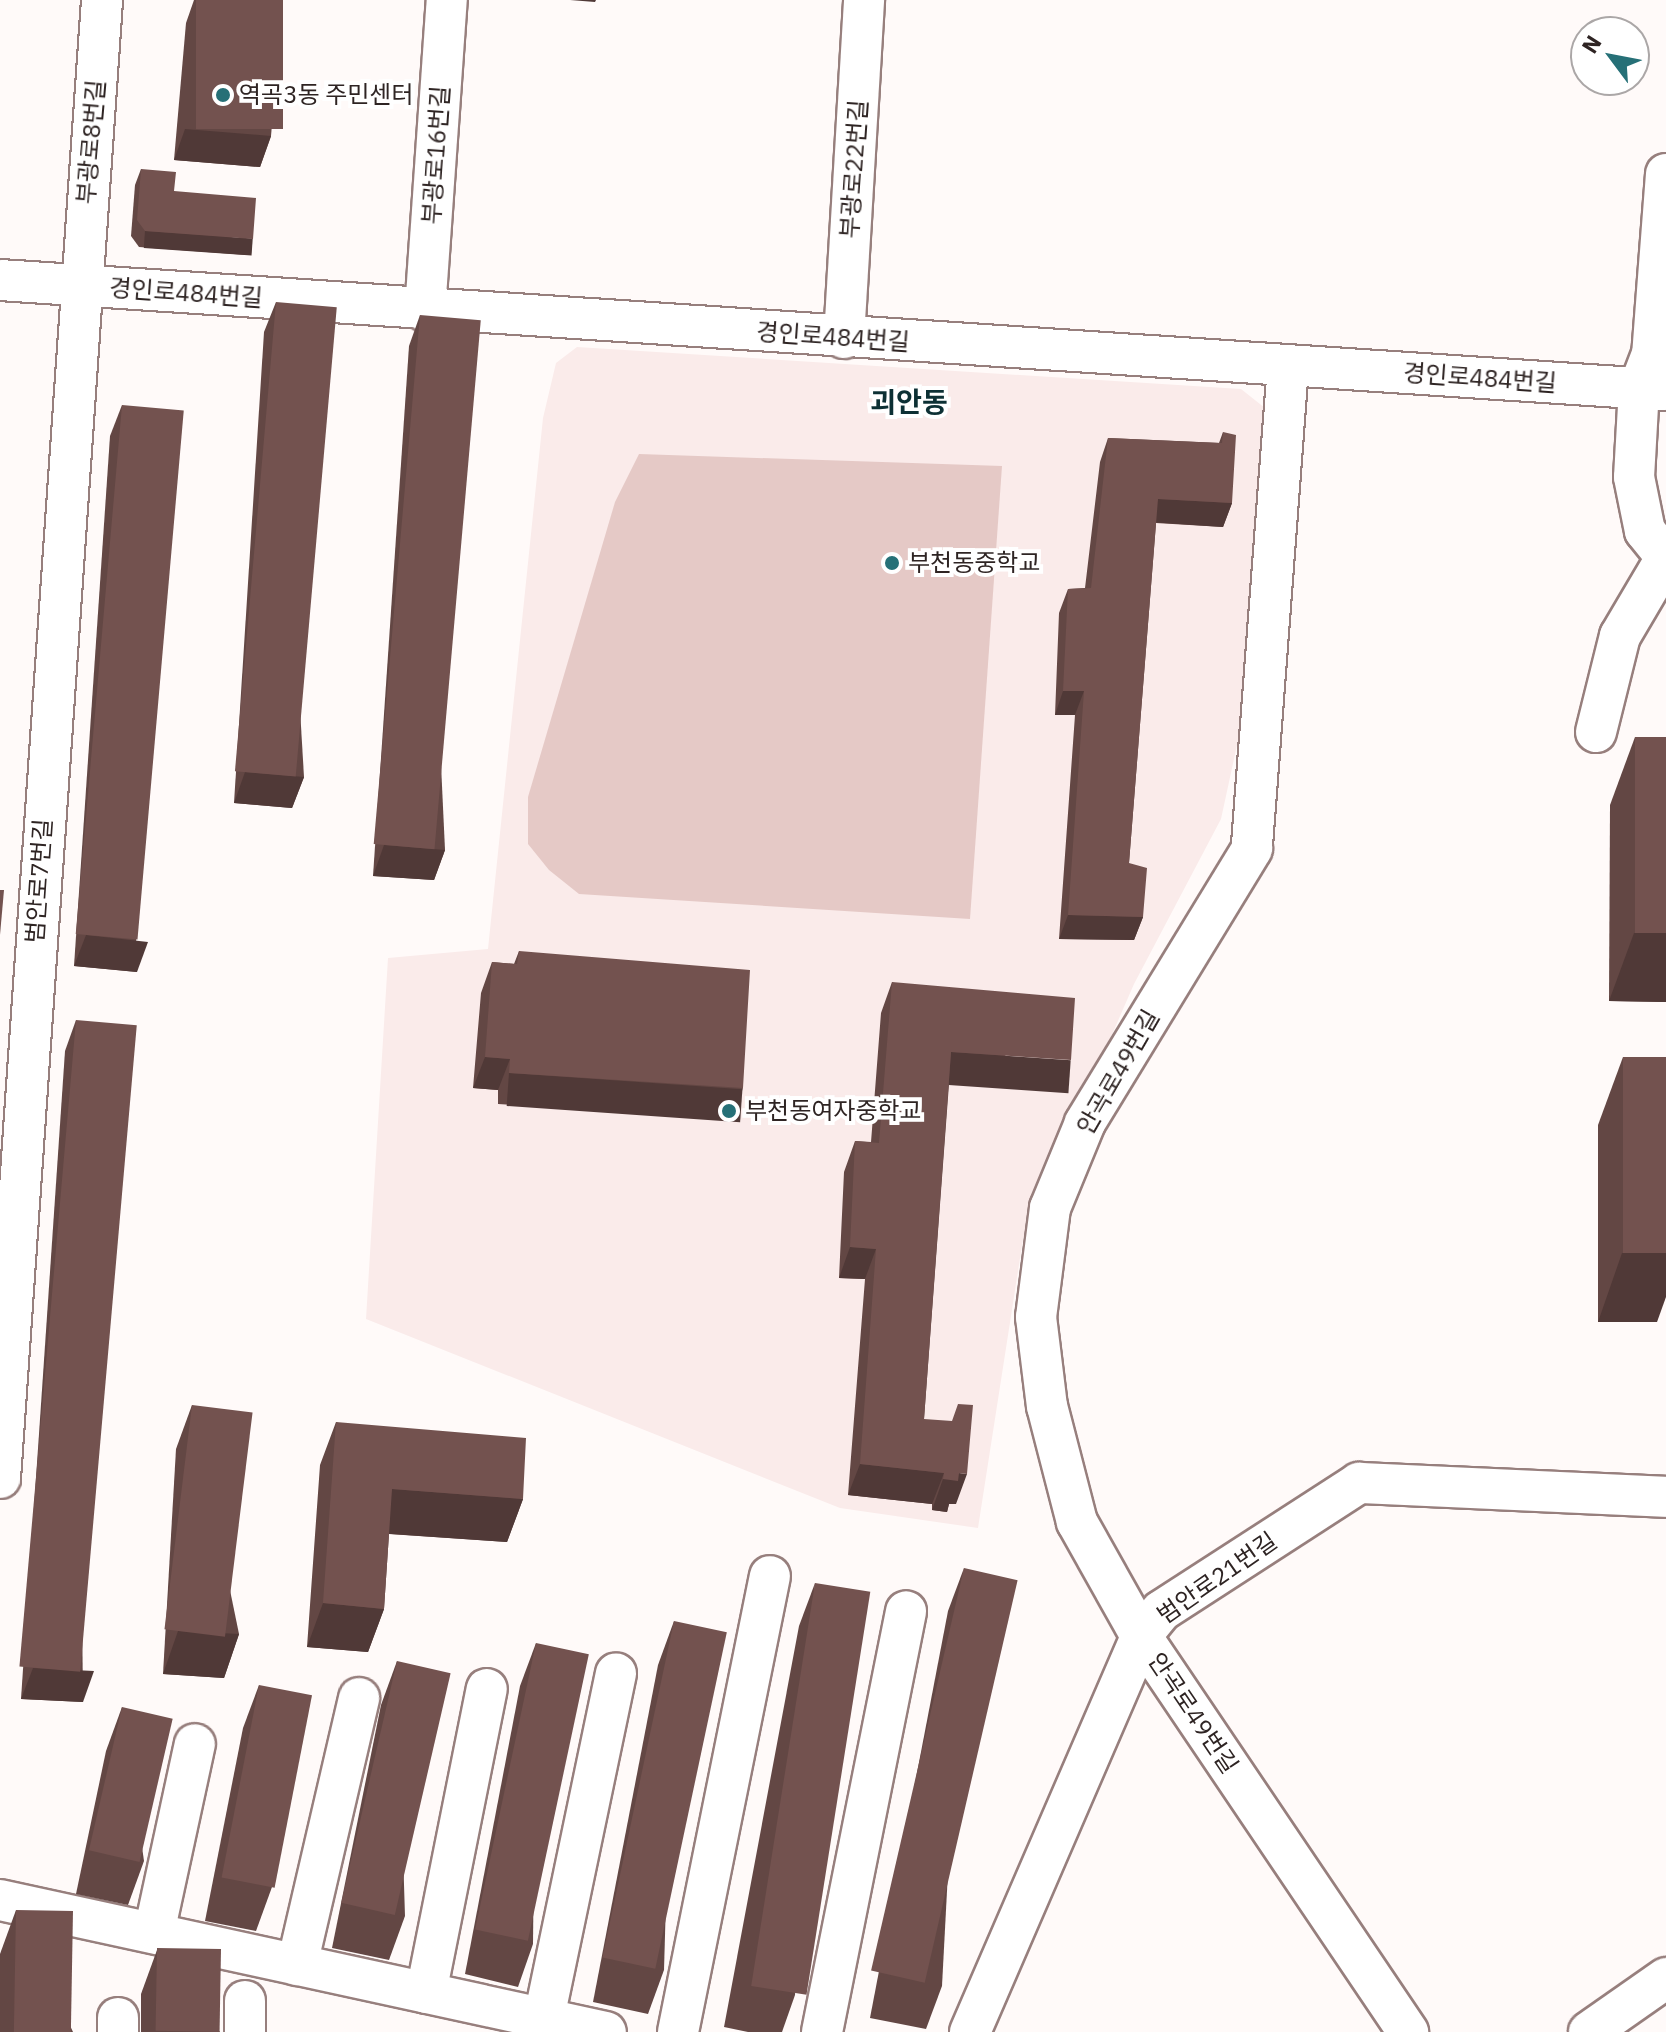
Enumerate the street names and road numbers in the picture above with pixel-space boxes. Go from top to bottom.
street label: 부광로8번길 [71,79,111,205]
street label: 부광로16번길 [417,85,455,225]
street label: 부광로22번길 [835,99,873,239]
street label: 경인로484번길 [108,273,264,313]
street label: 경인로484번길 [755,317,911,357]
street label: 경인로484번길 [1402,358,1558,398]
street label: 범안로7번길 [20,818,58,944]
street label: 안곡로49번길 [1071,1005,1165,1139]
street label: 범안로21번길 [1152,1526,1282,1630]
street label: 안곡로49번길 [1142,1647,1244,1779]

